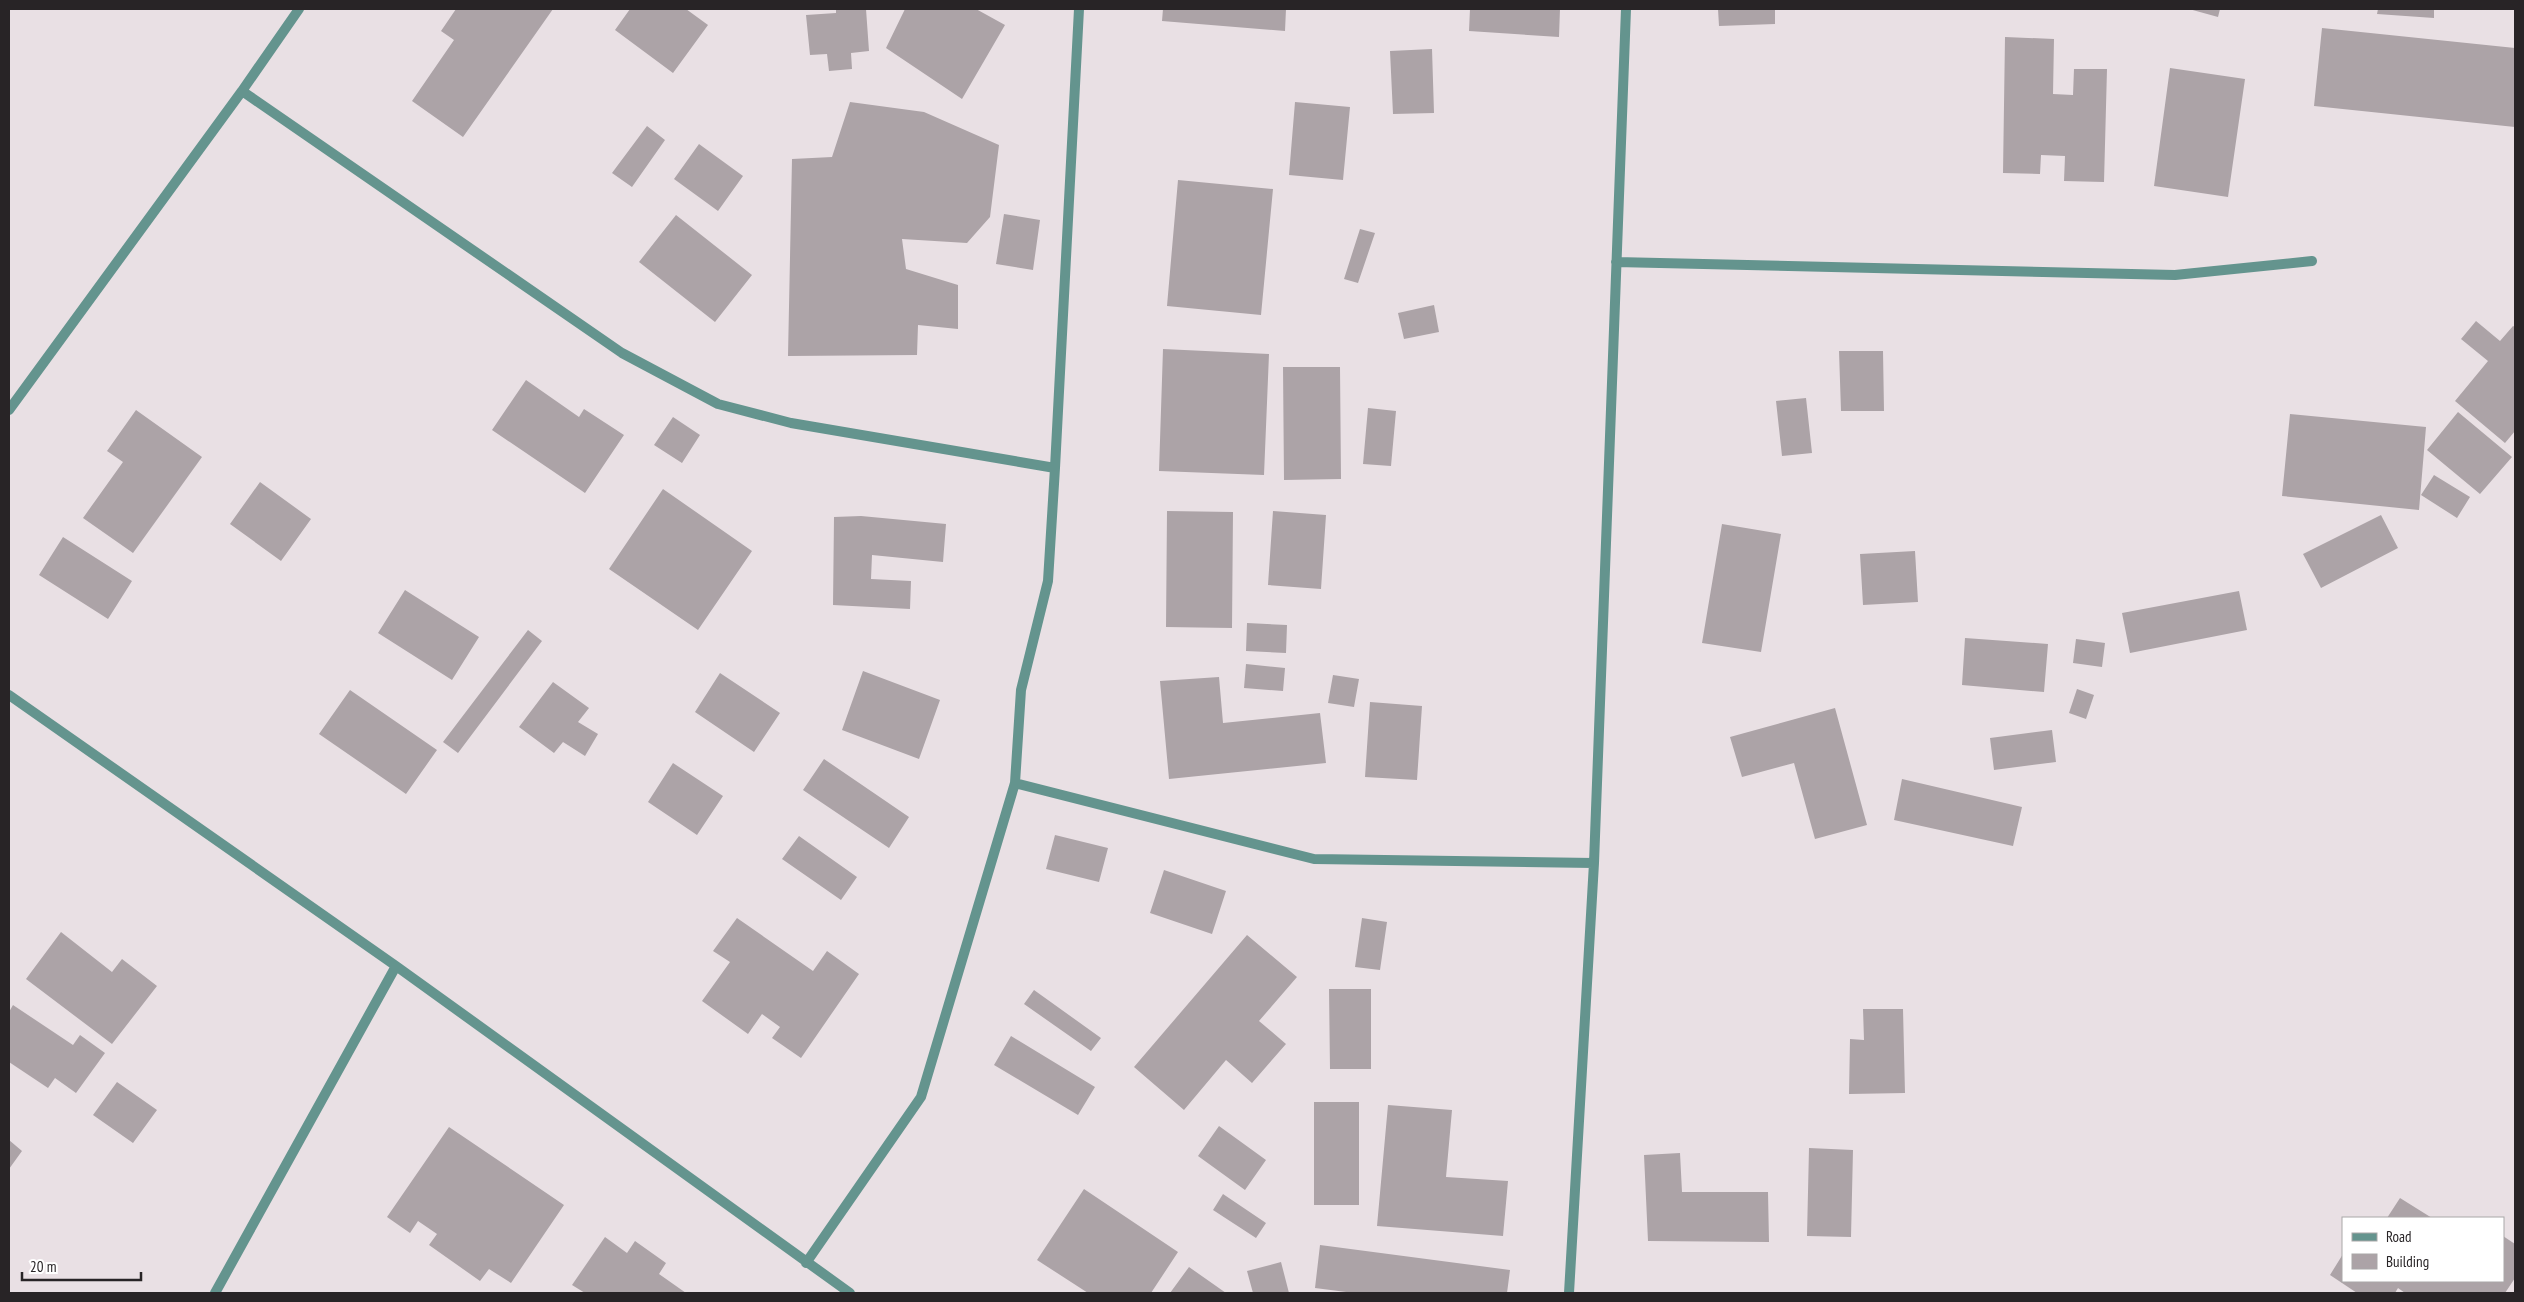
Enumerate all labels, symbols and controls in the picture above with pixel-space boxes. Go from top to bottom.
legend [2342,1217,2504,1282]
text: Road [2386,1227,2412,1246]
scale bar [22,1250,141,1282]
text: Building [2386,1252,2429,1271]
text: 20 m [30,1257,56,1276]

